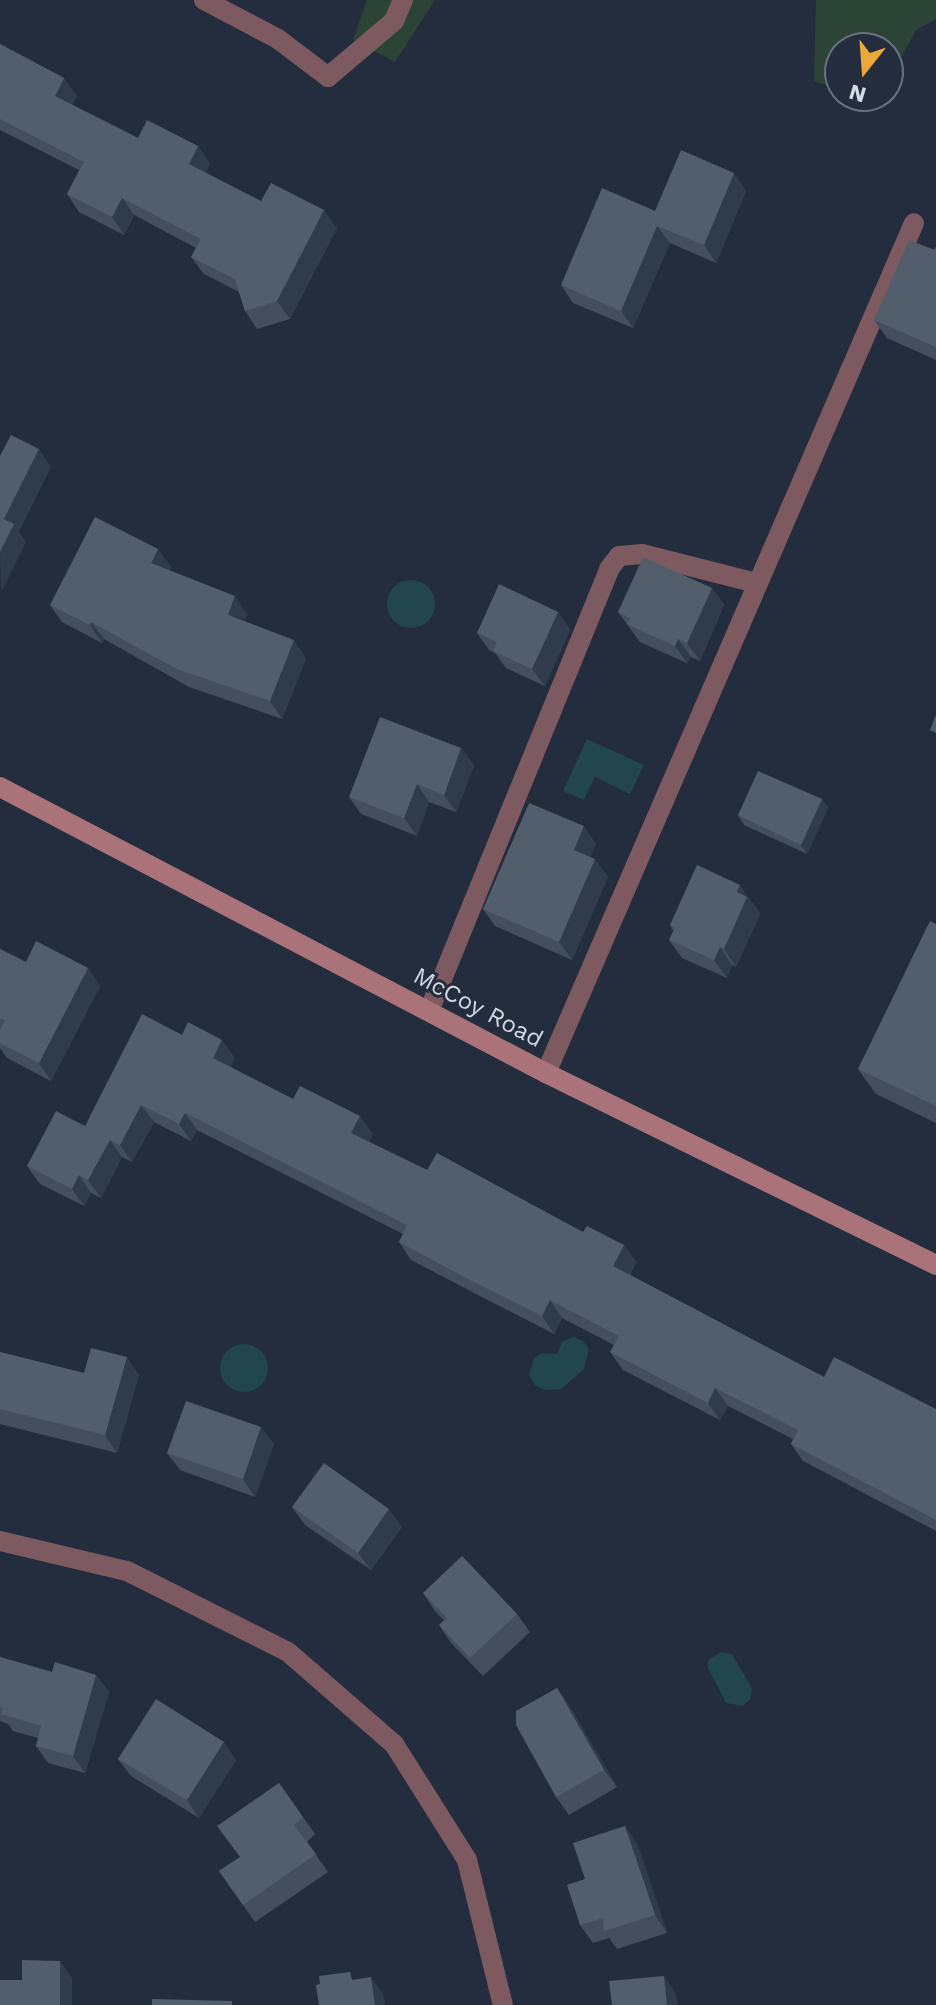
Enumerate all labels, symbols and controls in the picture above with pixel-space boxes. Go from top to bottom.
north arrow [824,32,904,112]
text: N [846,79,869,108]
street label: McCoy Road [408,962,548,1054]

